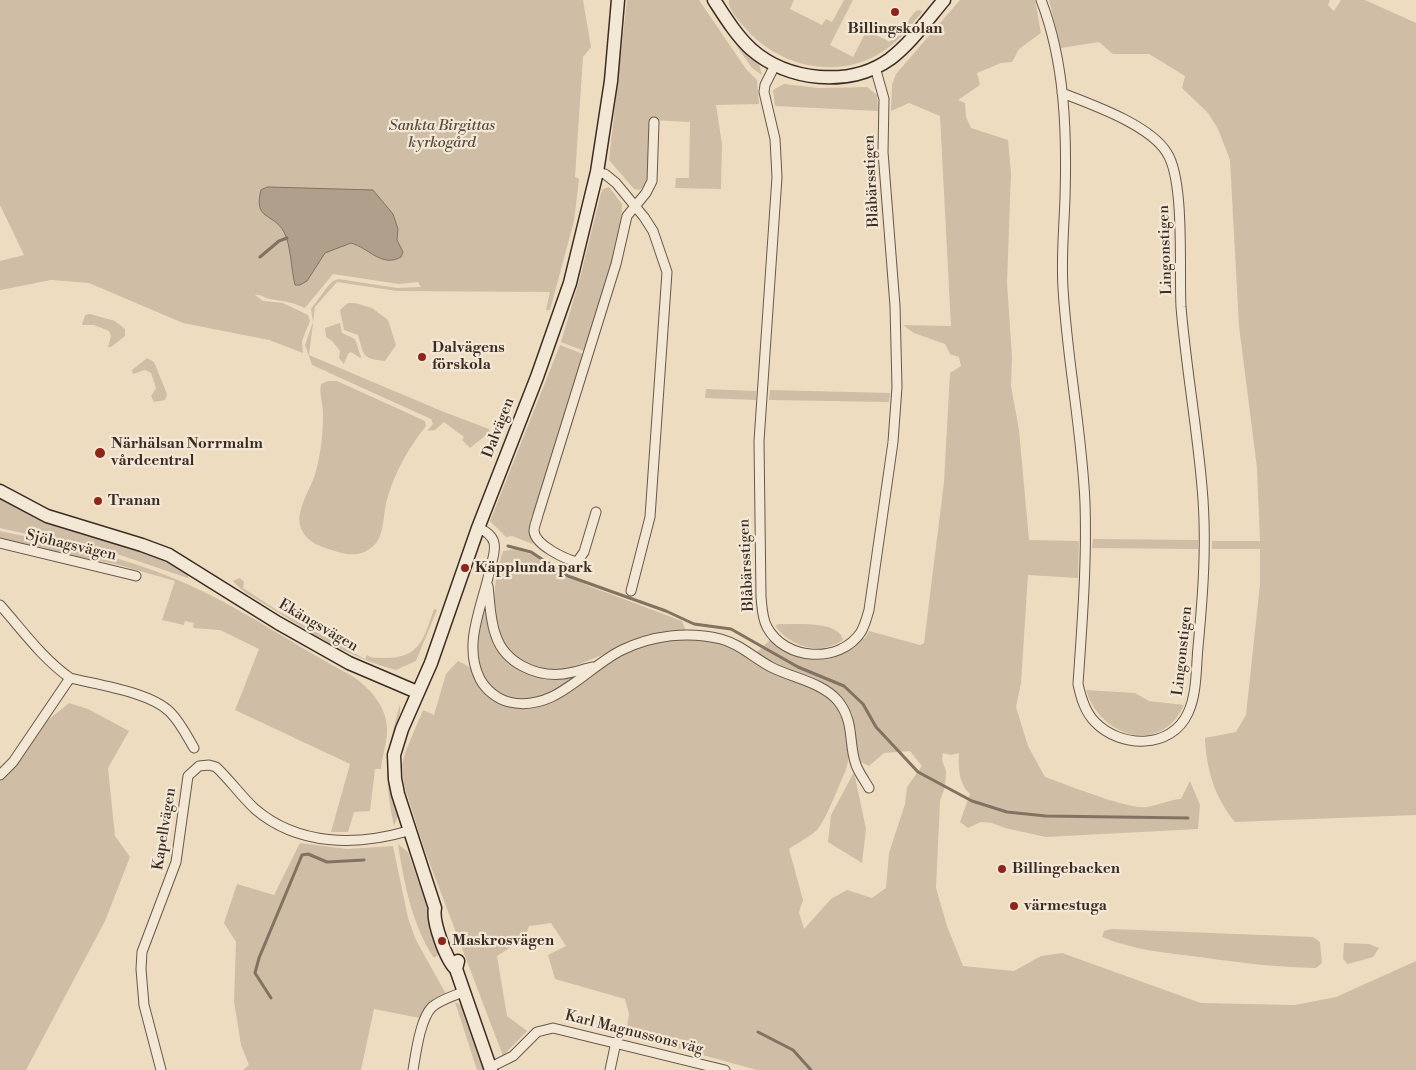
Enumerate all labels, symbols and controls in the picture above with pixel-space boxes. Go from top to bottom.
marker: Billingskolan [889,6,901,18]
place label: Billingskolan [847,20,943,38]
park label: Sankta Birgittas kyrkogård [389,117,495,152]
street label: Blåbärsstigen [861,134,883,228]
street label: Lingonstigen [1155,205,1177,295]
place label: Dalvägens förskola [432,339,505,374]
marker: Dalvägens förskola [416,351,428,363]
street label: Dalvägen [479,395,519,461]
place label: Närhälsan Norrmalm vårdcentral [111,435,263,470]
marker: Närhälsan Norrmalm vårdcentral [93,446,107,460]
place label: Tranan [108,492,160,510]
marker: Tranan [92,495,104,507]
street label: Blåbärsstigen [736,518,758,612]
street label: Sjöhagsvägen [24,527,118,565]
place label: Käpplunda park [475,559,592,577]
marker: Käpplunda park [459,562,471,574]
street label: Ekängsvägen [275,596,361,656]
street label: Lingonstigen [1169,605,1197,697]
street label: Kapellvägen [150,786,180,872]
place label: Billingebacken [1012,860,1120,878]
marker: Billingebacken [996,863,1008,875]
place label: värmestuga [1024,897,1107,915]
marker: värmestuga [1008,900,1020,912]
place label: Maskrosvägen [452,932,554,950]
marker: Maskrosvägen [436,935,448,947]
street label: Karl Magnussons väg [563,1007,705,1059]

